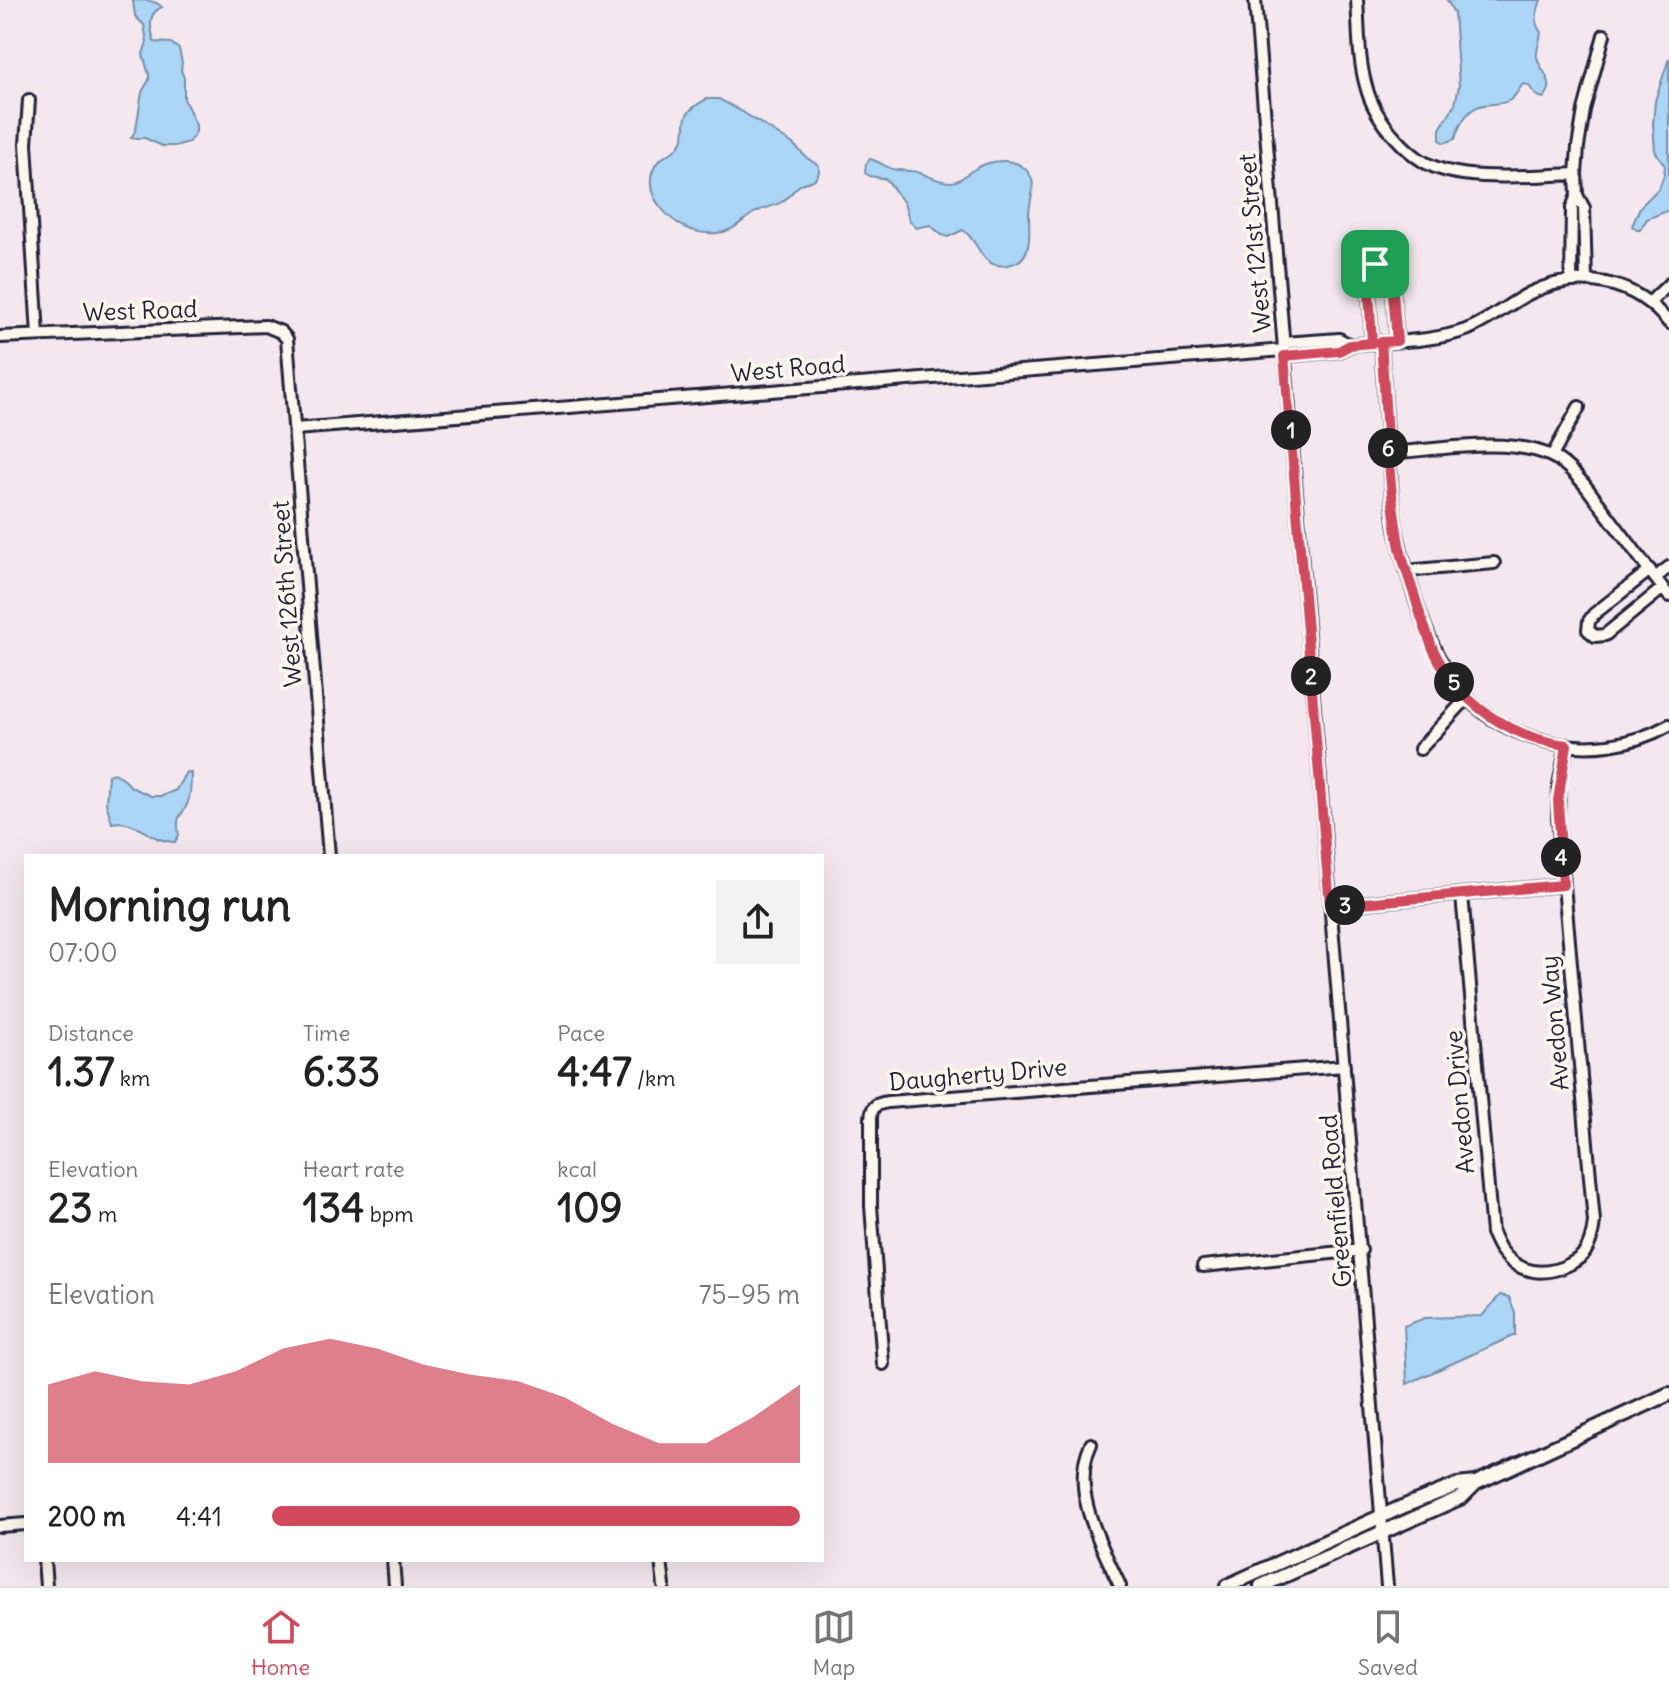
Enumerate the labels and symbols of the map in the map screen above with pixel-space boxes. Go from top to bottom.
street label: West 121st Street [1231,152,1277,334]
pin [1341,230,1409,298]
street label: West Road [82,293,198,327]
street label: West Road [729,348,846,388]
pin: 1 [1271,410,1311,450]
pin: 6 [1368,428,1408,468]
street label: West 126th Street [265,500,307,688]
pin: 2 [1291,656,1331,696]
pin: 5 [1434,662,1474,702]
pin: 4 [1541,837,1581,877]
pin: 3 [1325,885,1365,925]
street label: Avedon Way [1533,954,1575,1092]
street label: Avedon Drive [1438,1029,1480,1175]
street label: Daugherty Drive [888,1051,1068,1097]
street label: Greenfield Road [1312,1113,1358,1289]

